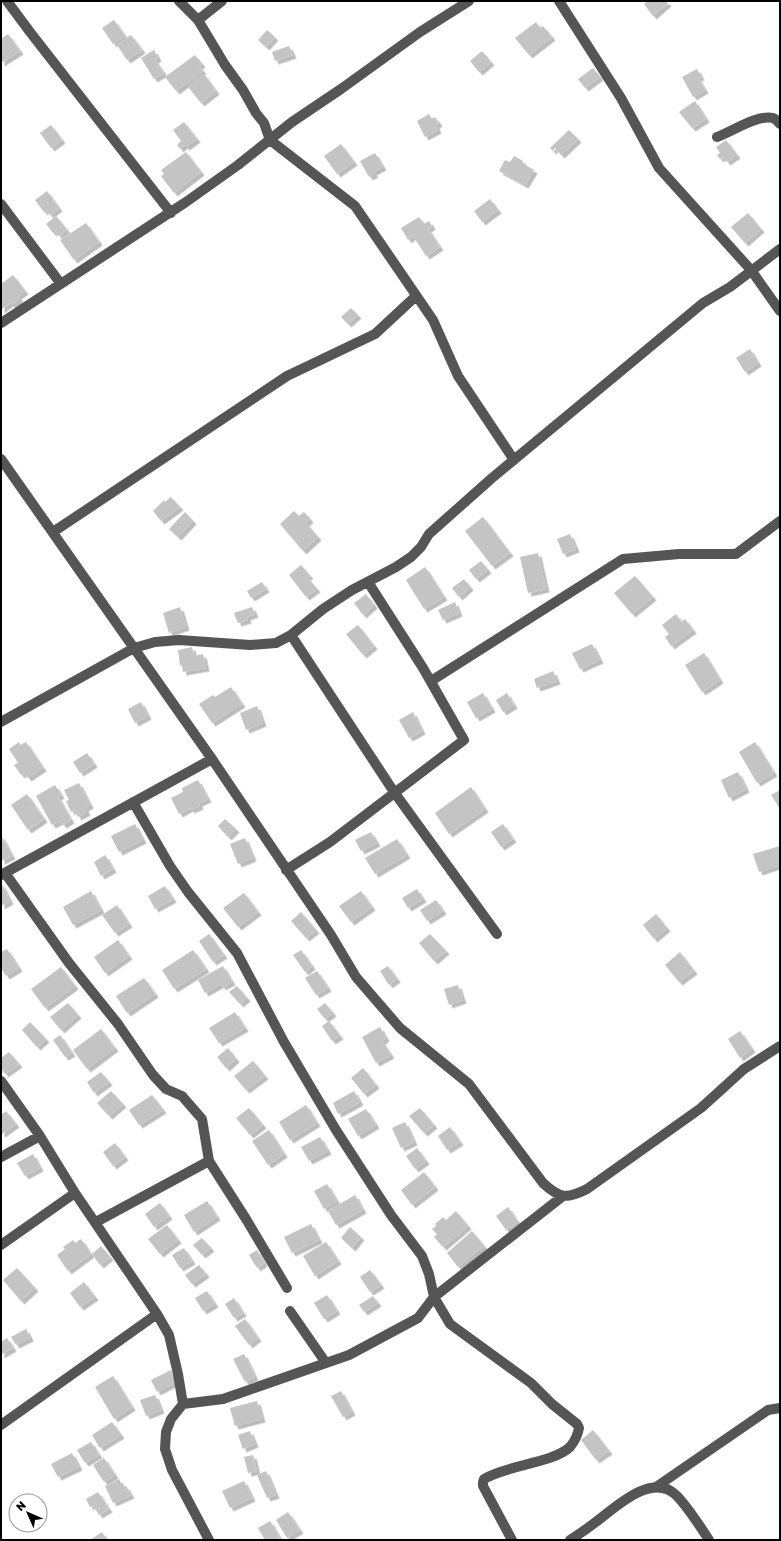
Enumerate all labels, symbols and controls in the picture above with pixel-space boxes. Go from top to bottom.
north arrow [8,1493,48,1533]
text: N [13,1498,28,1513]

